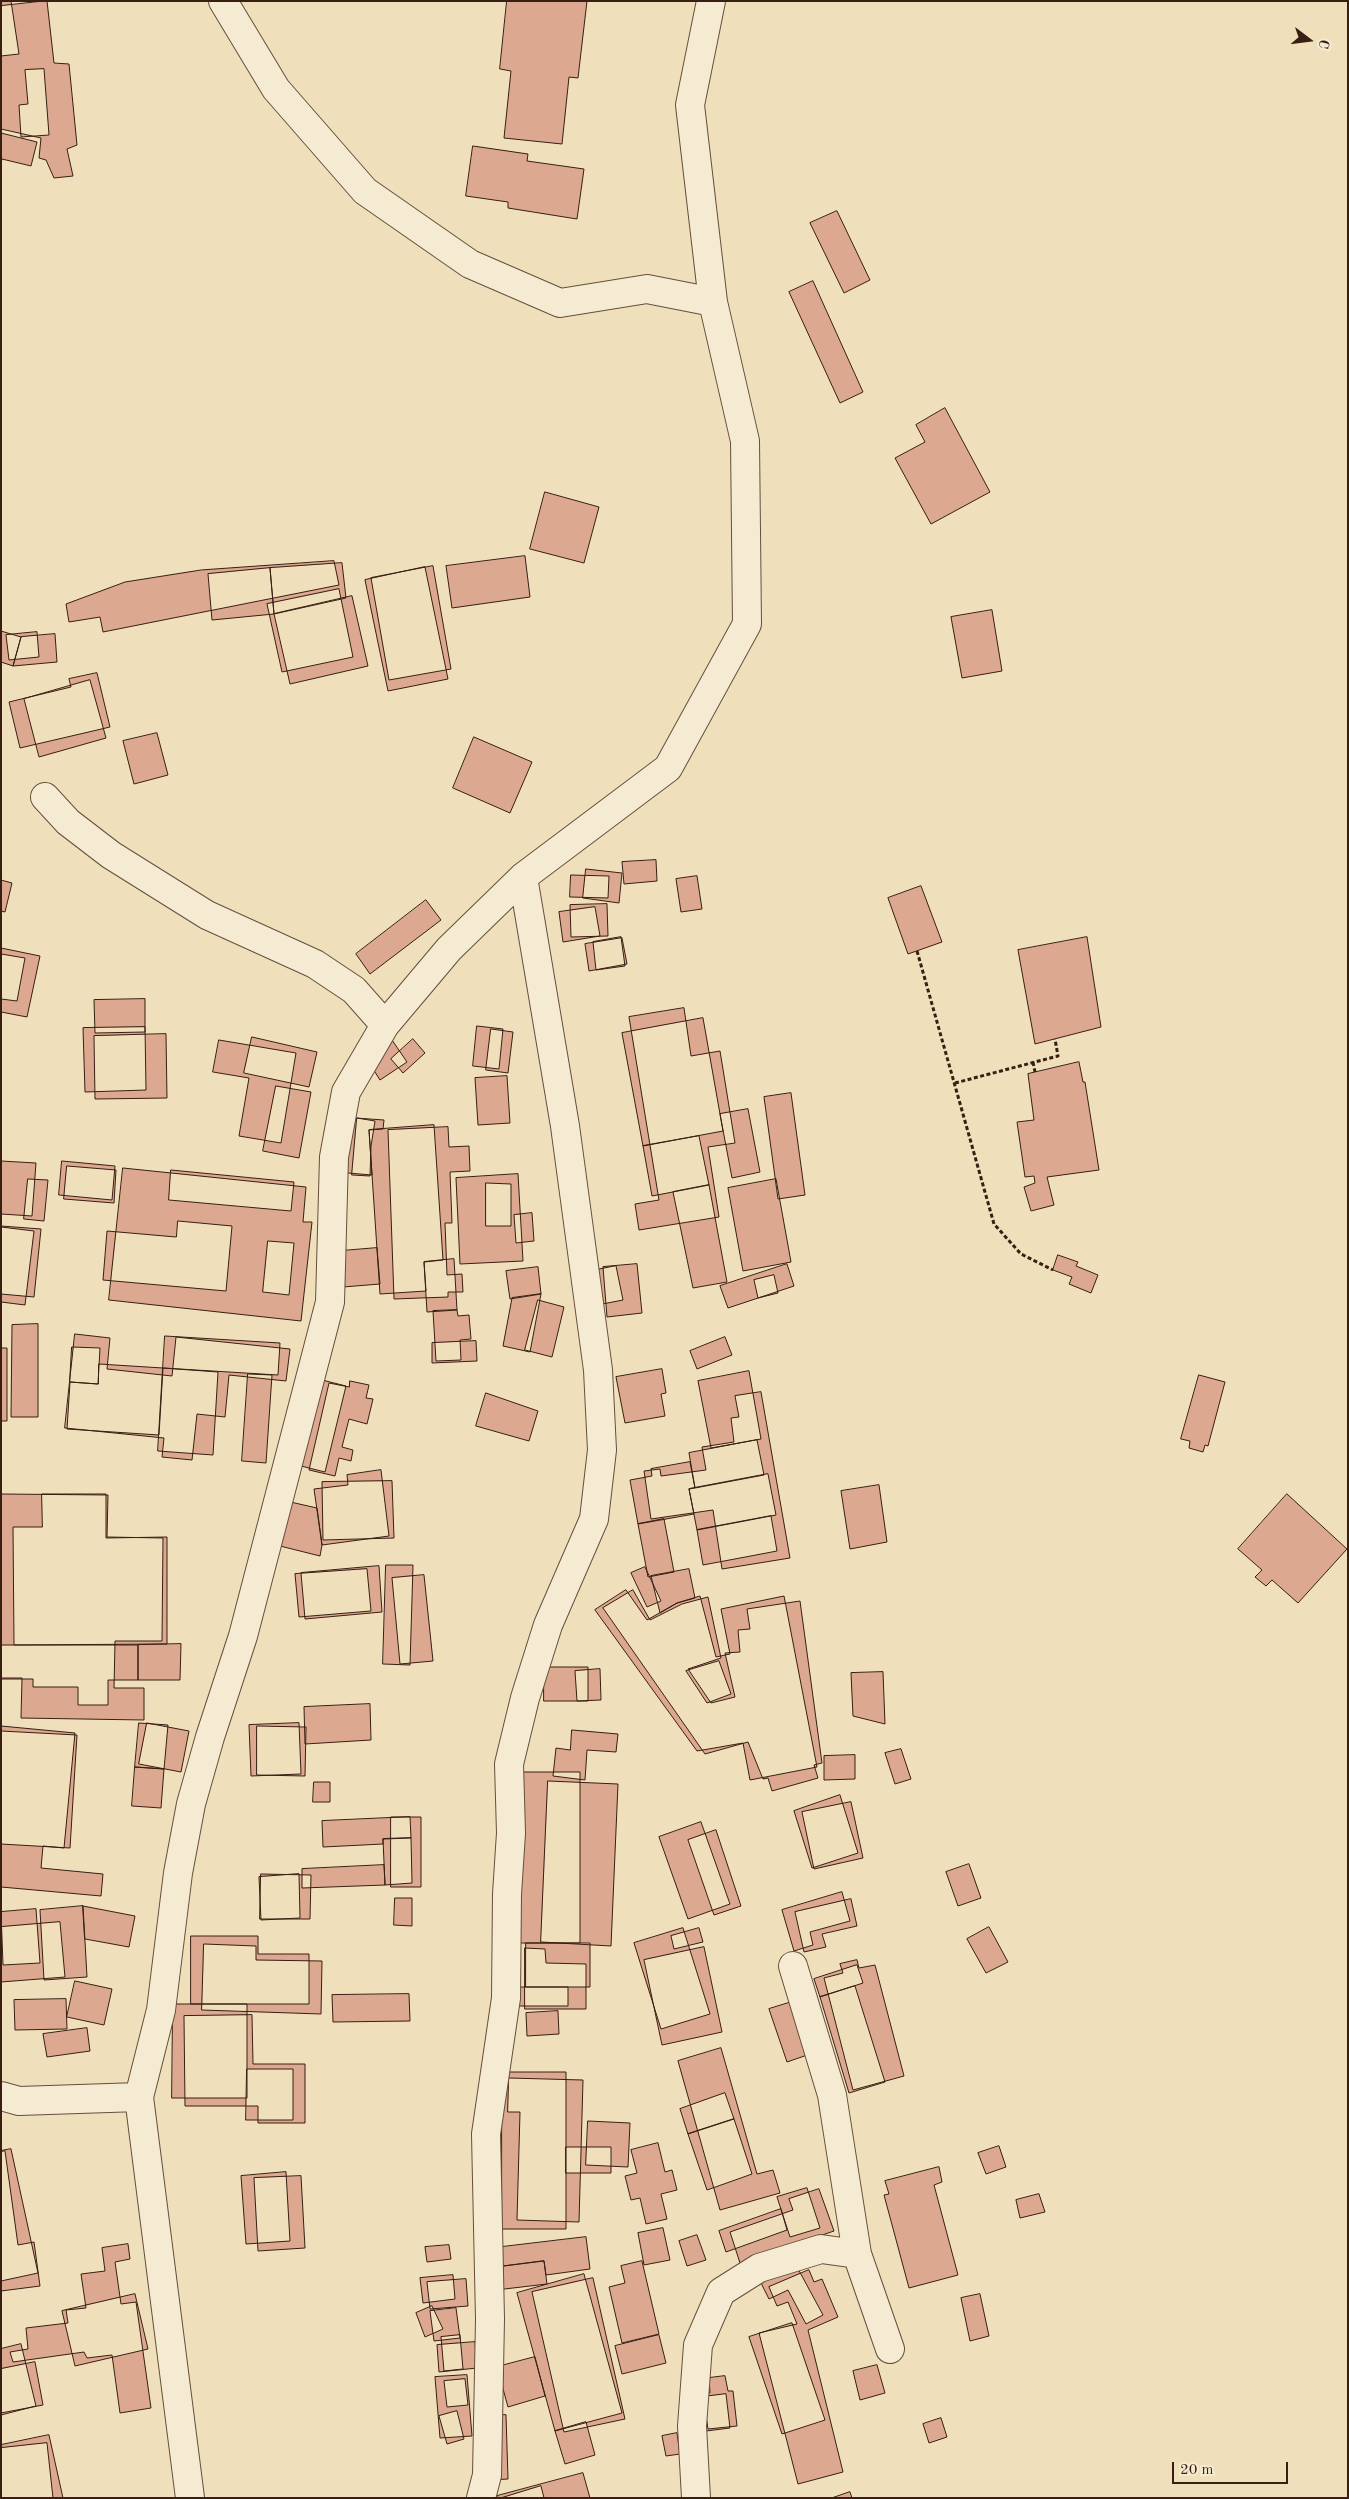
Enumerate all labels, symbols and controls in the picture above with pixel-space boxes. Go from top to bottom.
north arrow [1284,15,1334,65]
text: С [1316,38,1331,50]
scale bar [1174,2452,1290,2484]
text: 20 m [1180,2463,1214,2478]

